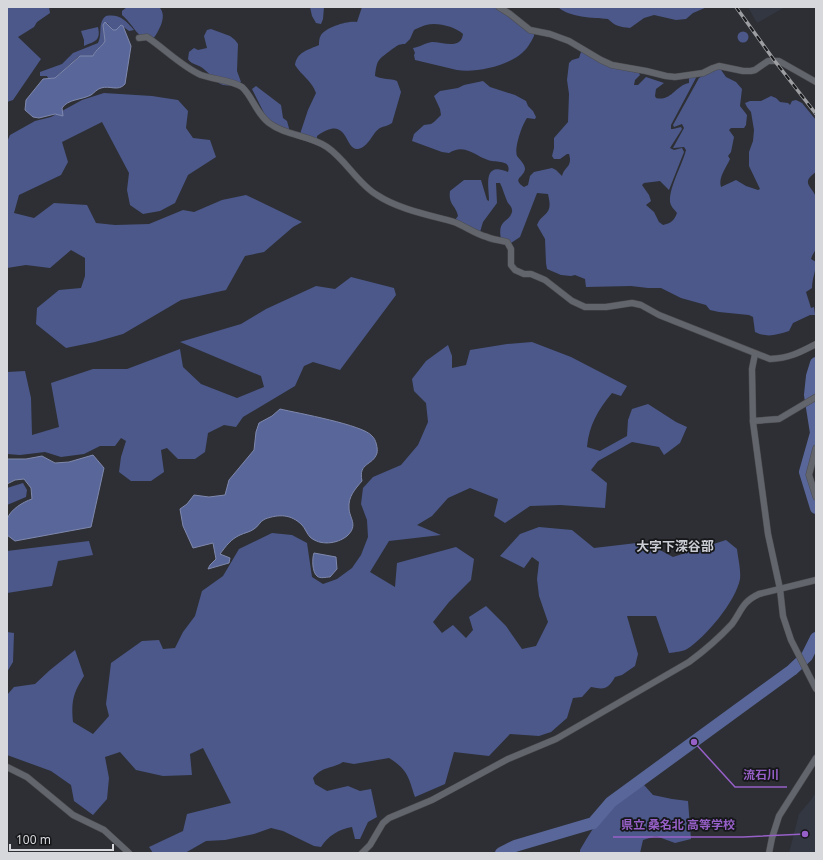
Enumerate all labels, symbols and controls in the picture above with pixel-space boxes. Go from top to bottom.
district label: 大字下深谷部 [636,537,714,555]
callout: 流石川 [735,763,787,787]
text: 流石川 [743,766,779,783]
callout: 県立 桑名北 高等学校 [613,813,743,837]
text: 県立 桑名北 高等学校 [621,816,735,833]
scale bar [10,826,113,852]
text: 100 m [16,831,51,848]

